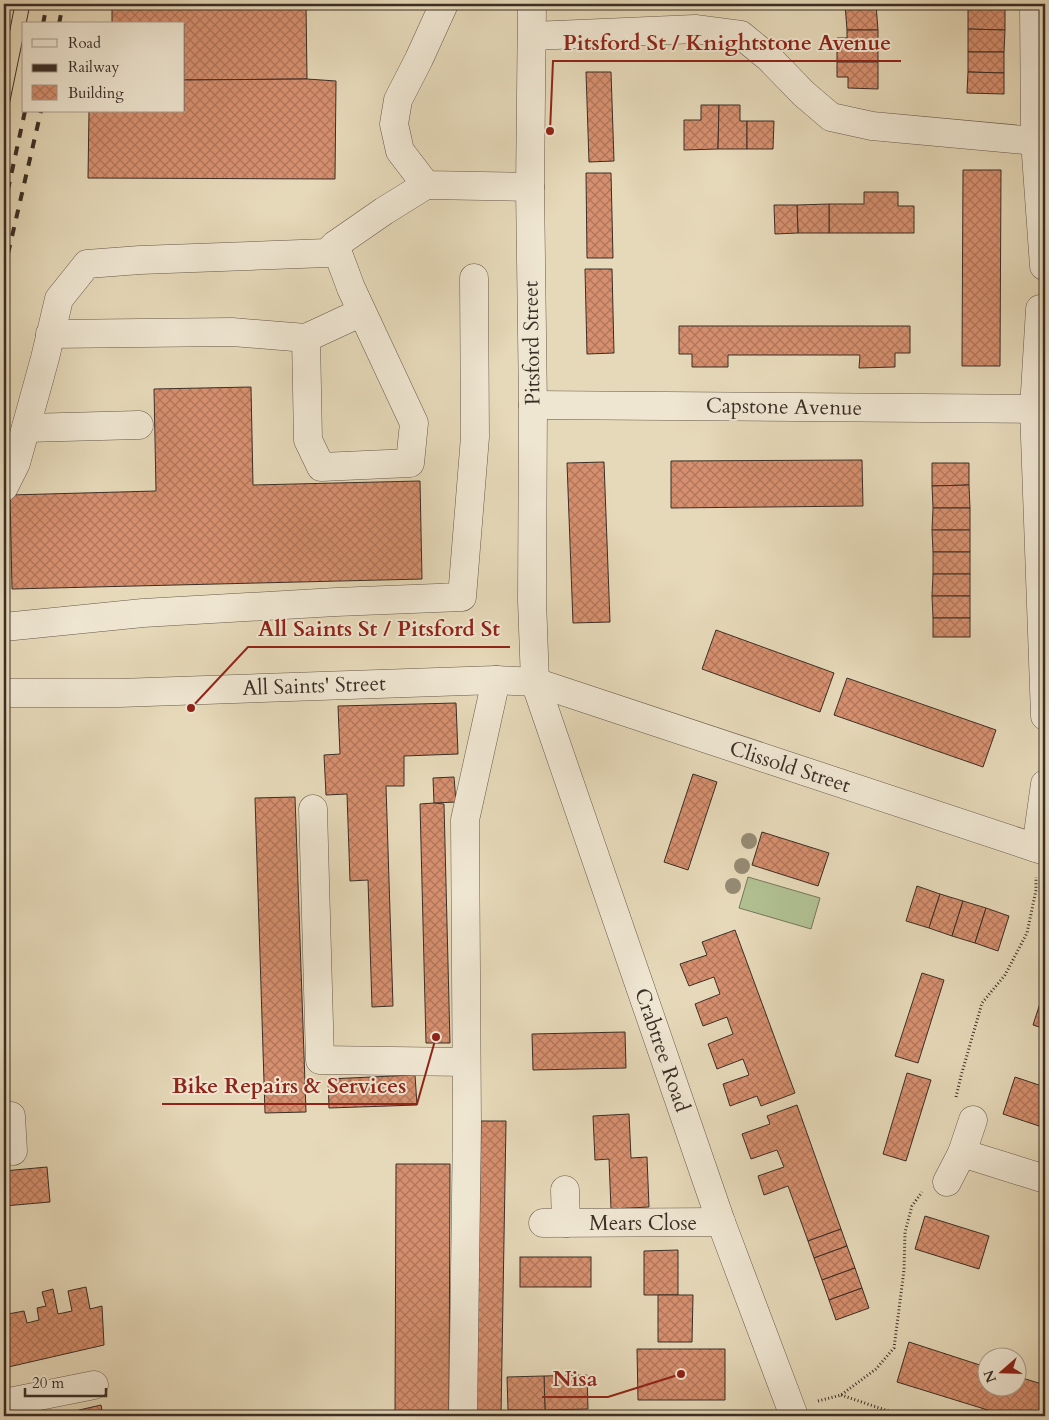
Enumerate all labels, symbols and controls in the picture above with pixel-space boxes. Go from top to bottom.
legend [22,22,185,112]
callout: Pitsford St / Knightstone Avenue [553,24,901,61]
text: Pitsford St / Knightstone Avenue [563,28,891,58]
text: Road [68,33,101,53]
text: Railway [68,57,119,77]
text: Building [68,83,124,103]
street label: Pitsford Street [516,280,548,406]
street label: Capstone Avenue [705,391,863,423]
callout: All Saints St / Pitsford St [248,610,510,647]
text: All Saints St / Pitsford St [258,614,500,644]
street label: All Saints' Street [242,669,386,703]
street label: Clissold Street [726,734,854,800]
street label: Crabtree Road [627,984,697,1116]
callout: Bike Repairs & Services [162,1067,417,1104]
text: Bike Repairs & Services [172,1071,406,1101]
street label: Mears Close [589,1209,697,1238]
north arrow [976,1348,1026,1398]
callout: Nisa [542,1360,608,1397]
text: Nisa [552,1364,598,1394]
scale bar [25,1365,106,1397]
text: N [979,1367,1001,1385]
text: 20 m [32,1373,64,1393]

